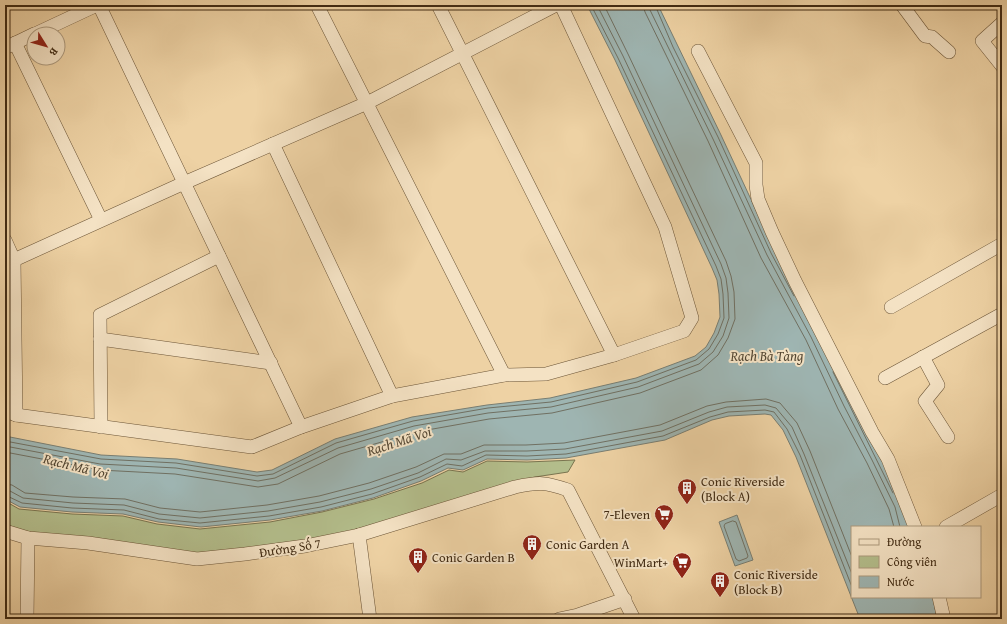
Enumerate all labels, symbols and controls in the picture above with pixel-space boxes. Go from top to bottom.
north arrow [26,26,66,66]
text: B [45,44,62,60]
water label: Rạch Bà Tàng [730,346,804,366]
water label: Rạch Mã Voi [363,421,434,461]
water label: Rạch Mã Voi [40,448,111,484]
place label: Conic Riverside (Block A) [701,472,785,506]
building icon: Conic Riverside (Block A) [676,477,698,505]
supermarket icon: 7-Eleven [653,503,675,531]
place label: 7-Eleven [603,505,651,524]
legend [851,526,981,598]
building icon: Conic Garden A [521,533,543,561]
text: Đường [887,533,921,550]
street label: Đường Số 7 [258,534,322,562]
place label: Conic Garden A [546,535,630,554]
building icon: Conic Garden B [407,546,429,574]
place label: Conic Garden B [432,548,515,567]
supermarket icon: WinMart+ [671,551,693,579]
place label: WinMart+ [614,553,669,572]
text: Công viên [887,553,937,570]
place label: Conic Riverside (Block B) [734,565,818,599]
building icon: Conic Riverside (Block B) [709,570,731,598]
text: Nước [887,573,915,590]

